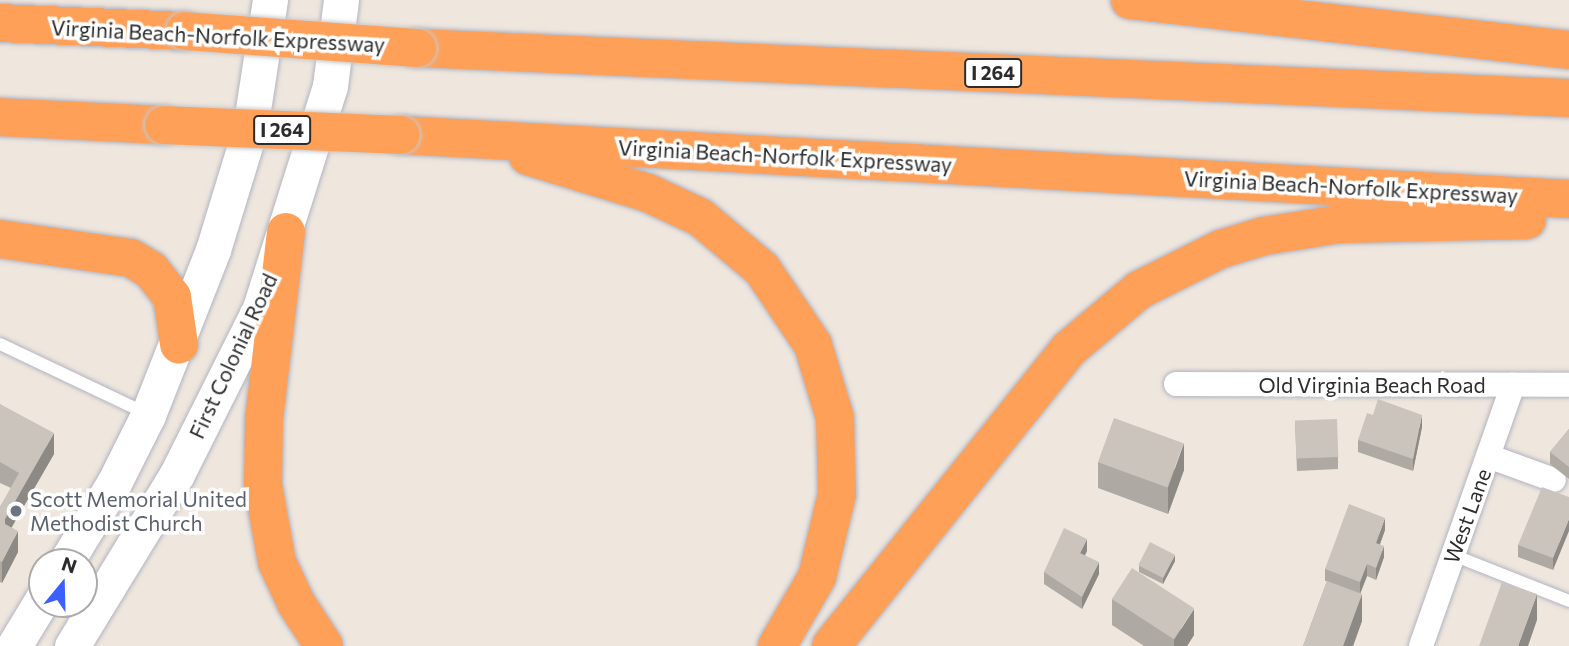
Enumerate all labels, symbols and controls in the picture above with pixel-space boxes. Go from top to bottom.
street label: Virginia Beach-Norfolk Expressway [50,15,386,57]
road number: I 264 [963,58,1023,88]
road number: I 264 [252,114,312,146]
street label: Virginia Beach-Norfolk Expressway [617,135,953,177]
street label: Virginia Beach-Norfolk Expressway [1183,166,1519,208]
street label: First Colonial Road [184,269,282,443]
street label: Old Virginia Beach Road [1258,372,1486,398]
street label: West Lane [1438,465,1496,567]
place label: Scott Memorial United Methodist Church [30,486,247,536]
marker: Scott Memorial United Methodist Church [8,503,24,519]
north arrow [28,548,98,618]
text: N [59,551,80,578]

